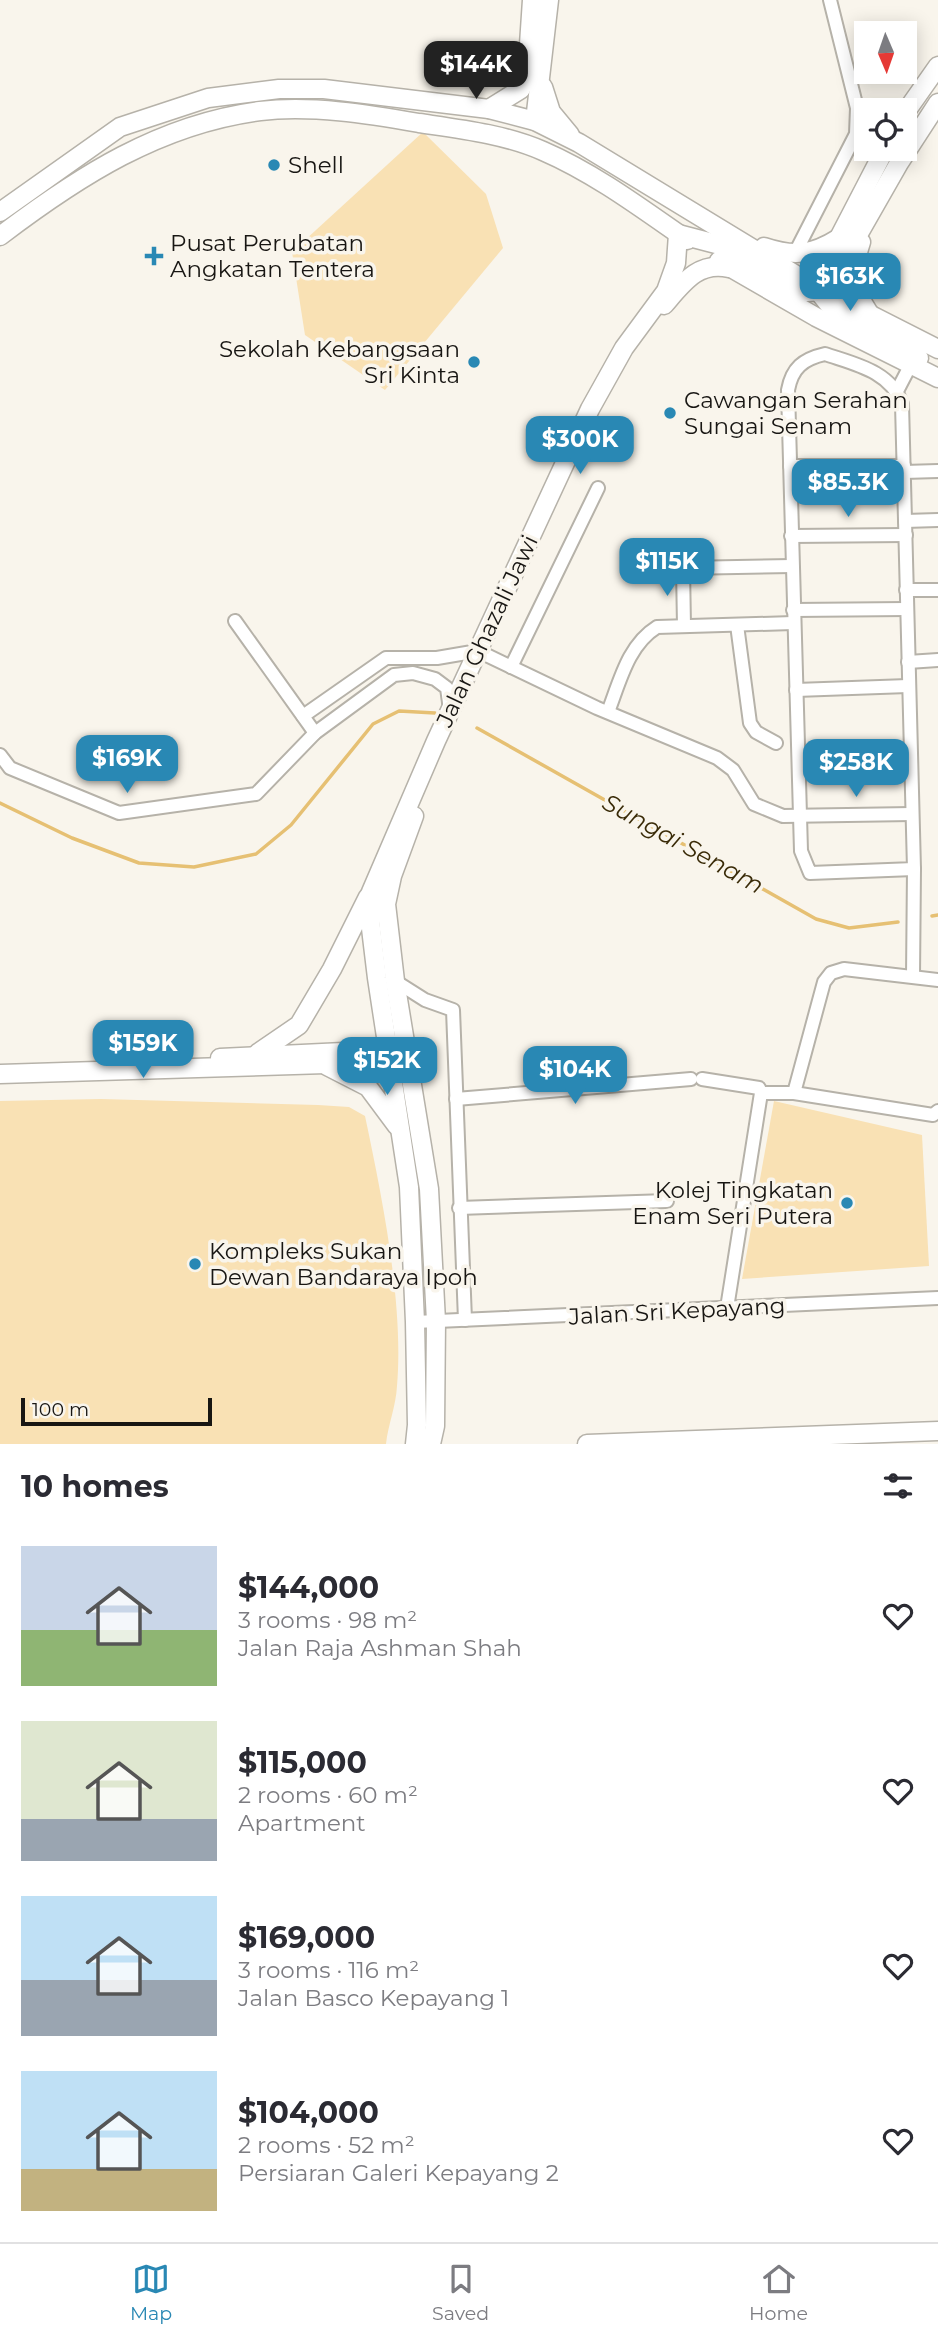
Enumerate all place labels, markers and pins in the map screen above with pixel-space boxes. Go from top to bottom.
pin: $144K [427,42,525,101]
place label: Shell [288,151,344,179]
marker: Shell [266,157,282,173]
place label: Pusat Perubatan Angkatan Tentera [170,229,375,283]
marker: Pusat Perubatan Angkatan Tentera [144,246,164,266]
pin: $163K [801,254,899,313]
place label: Sekolah Kebangsaan Sri Kinta [219,335,460,389]
marker: Sekolah Kebangsaan Sri Kinta [466,354,482,370]
place label: Cawangan Serahan Sungai Senam [684,386,908,440]
marker: Cawangan Serahan Sungai Senam [662,405,678,421]
pin: $300K [531,416,629,476]
pin: $85.3K [791,460,905,519]
pin: $115K [618,538,716,598]
pin: $169K [78,736,176,795]
pin: $258K [807,740,905,799]
pin: $159K [94,1020,192,1080]
pin: $152K [338,1038,436,1097]
pin: $104K [526,1046,624,1106]
place label: Kolej Tingkatan Enam Seri Putera [632,1176,833,1230]
marker: Kolej Tingkatan Enam Seri Putera [839,1195,855,1211]
place label: Kompleks Sukan Dewan Bandaraya Ipoh [209,1237,478,1291]
marker: Kompleks Sukan Dewan Bandaraya Ipoh [187,1256,203,1272]

